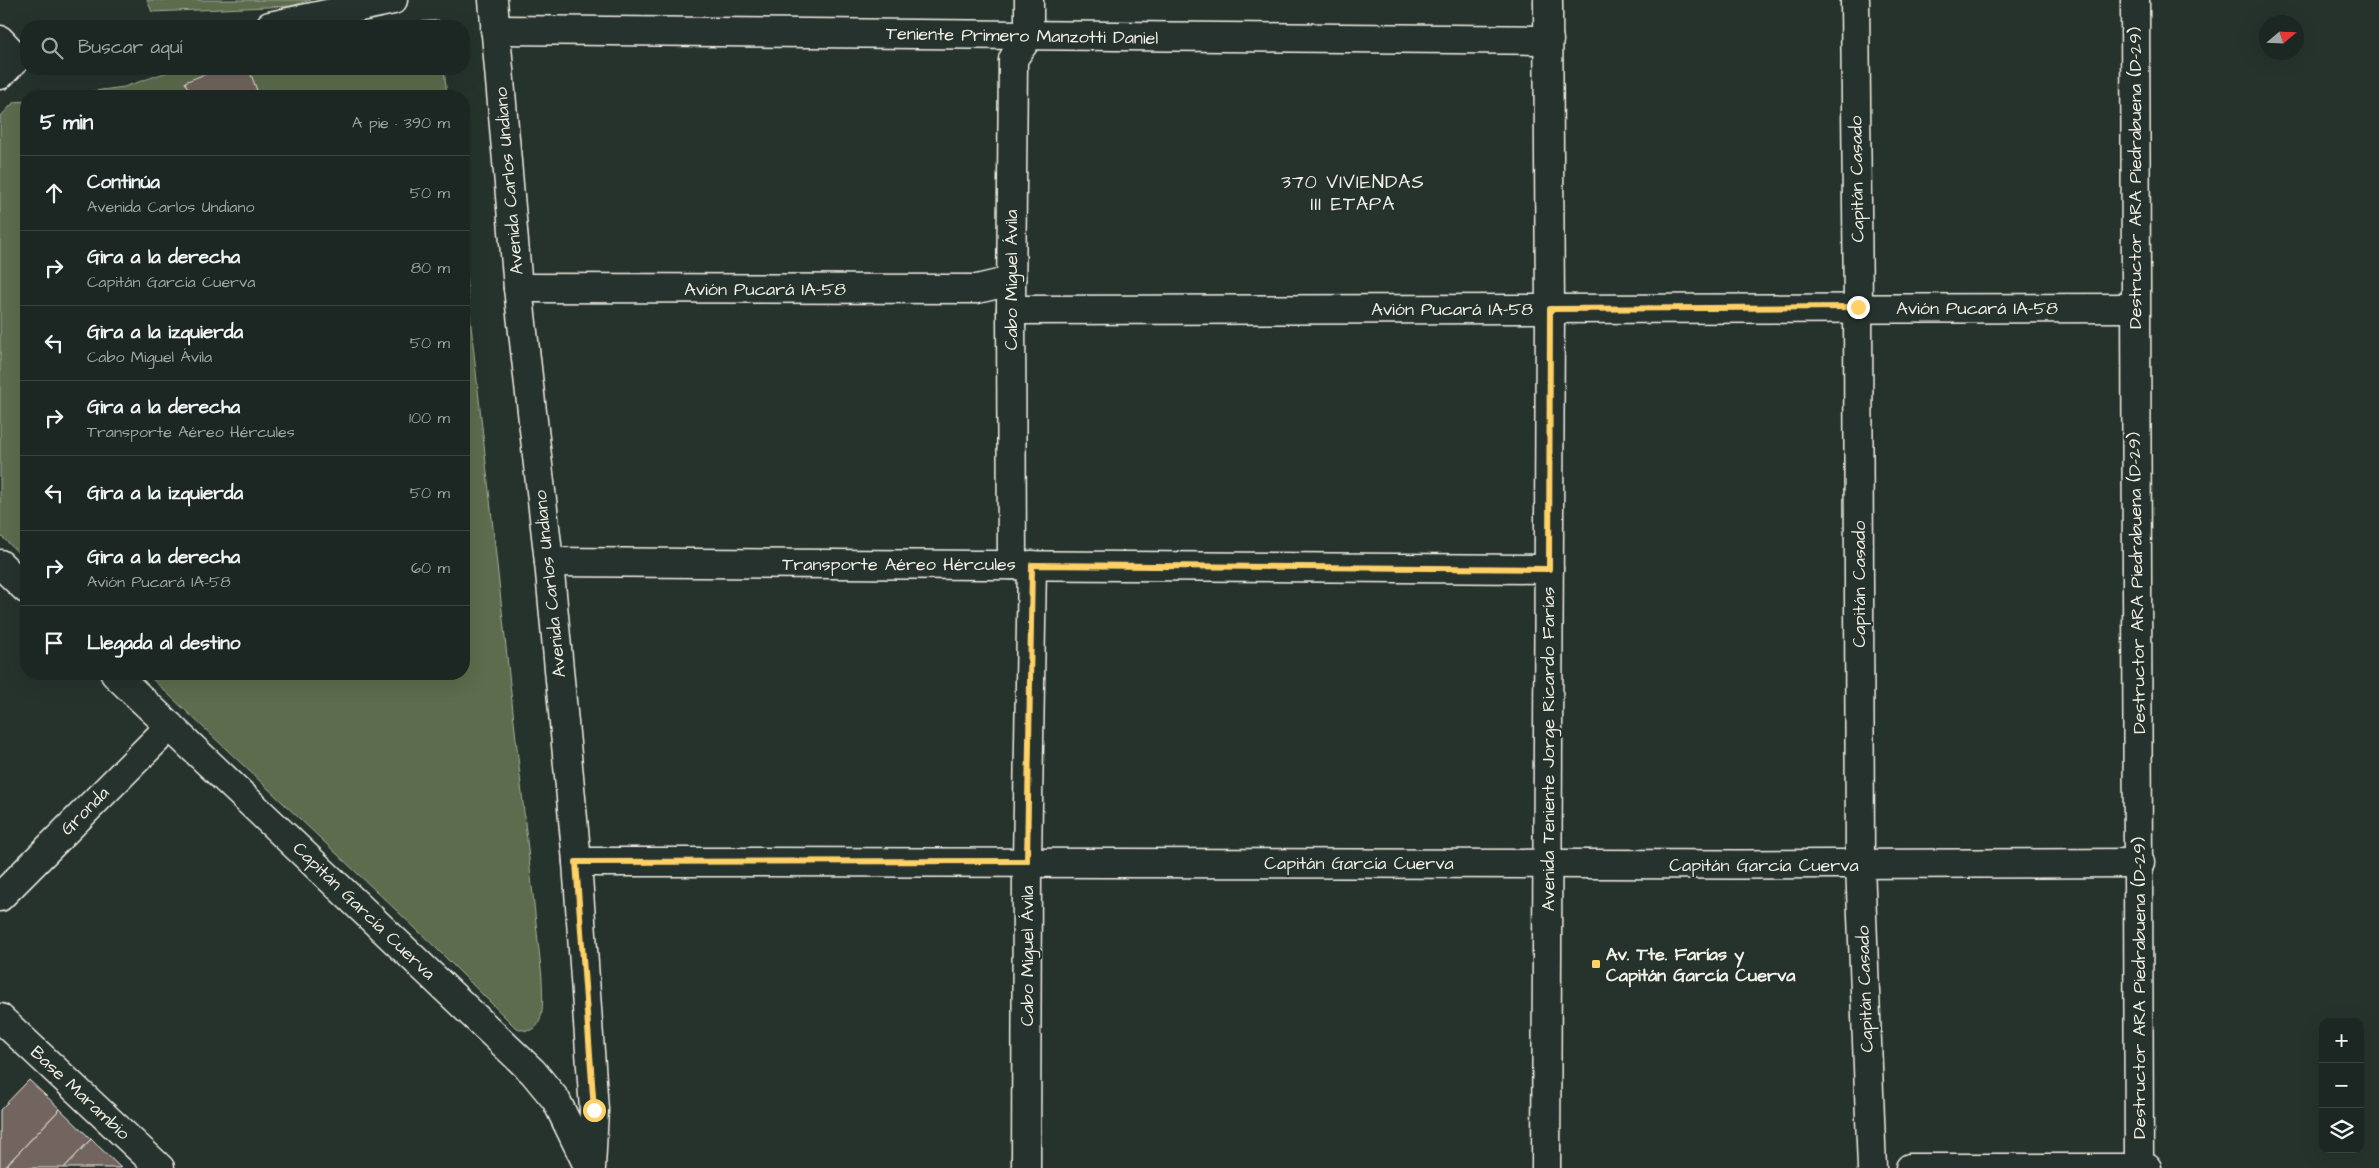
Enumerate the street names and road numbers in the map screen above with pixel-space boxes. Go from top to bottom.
street label: Teniente Primero Manzotti Daniel [886,21,1159,51]
street label: Destructor ARA Piedrabuena (D-29) [2123,27,2148,329]
street label: Avenida Carlos Undiano [488,86,530,276]
street label: Capitán Casado [1843,115,1871,243]
street label: Cabo Miguel Ávila [999,210,1025,350]
street label: Avión Pucará IA-58 [684,277,846,302]
street label: Avión Pucará IA-58 [1896,296,2058,321]
street label: Avión Pucará IA-58 [1371,297,1533,322]
street label: Destructor ARA Piedrabuena (D-29) [2122,432,2152,734]
street label: Avenida Carlos Undiano [528,489,572,679]
street label: Capitán Casado [1847,521,1872,647]
street label: Transporte Aéreo Hércules [782,552,1016,577]
street label: Avenida Teniente Jorge Ricardo Farías [1536,587,1562,911]
street label: Gronda [55,781,115,841]
street label: Capitán García Cuerva [287,836,441,986]
street label: Destructor ARA Piedrabuena (D-29) [2127,837,2152,1139]
street label: Capitán García Cuerva [1264,851,1454,876]
street label: Capitán García Cuerva [1669,853,1859,878]
street label: Cabo Miguel Ávila [1015,886,1041,1026]
street label: Capitán Casado [1850,925,1880,1053]
street label: Base Marambio [25,1040,135,1146]

